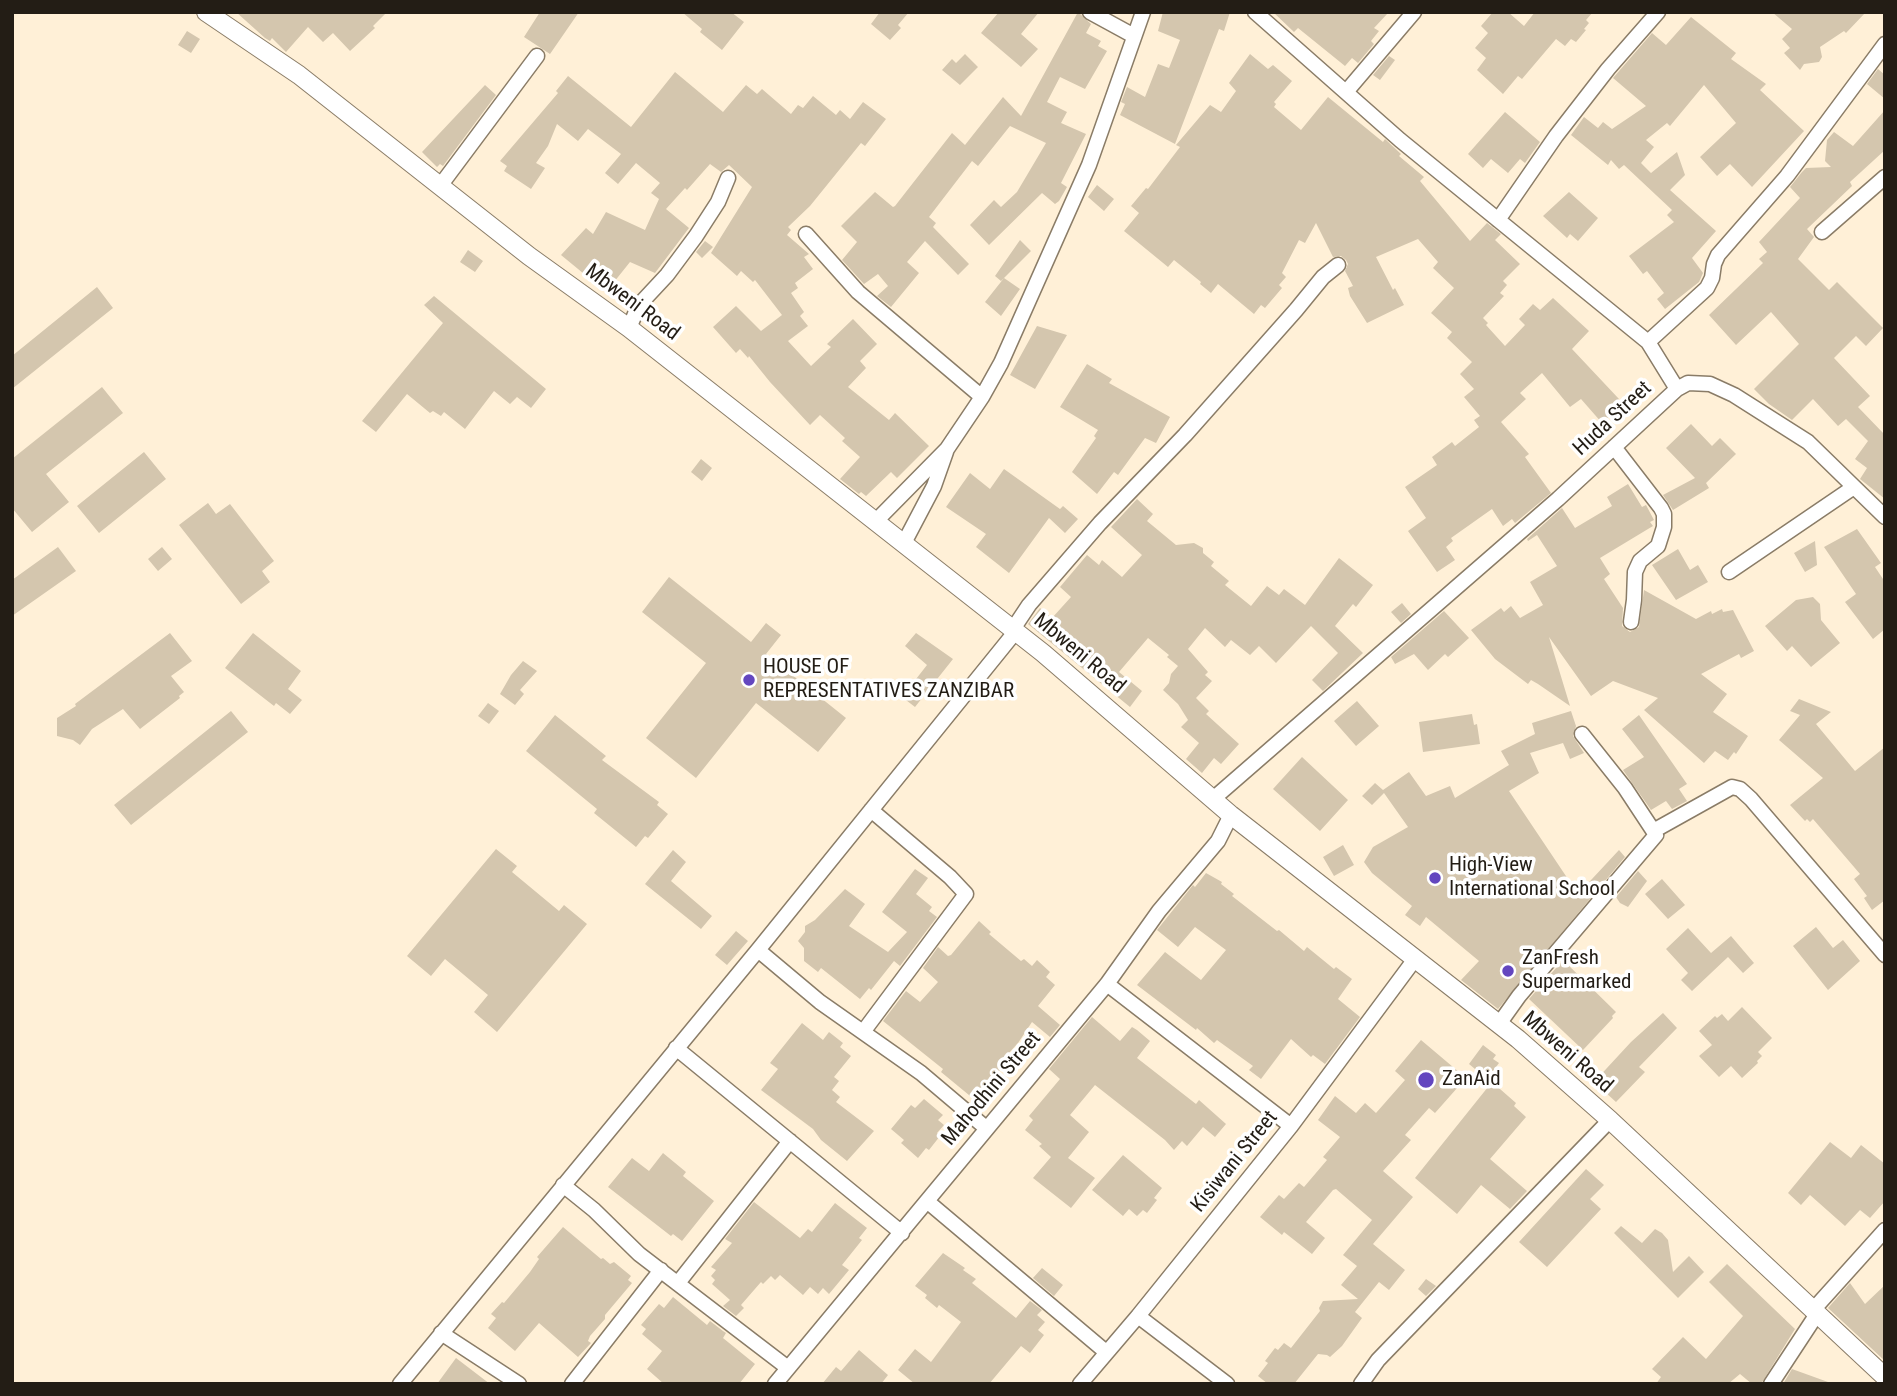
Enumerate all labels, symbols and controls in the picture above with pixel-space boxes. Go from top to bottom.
street label: Mbweni Road [580,259,684,347]
street label: Huda Street [1569,376,1657,462]
street label: Mbweni Road [1028,608,1130,700]
place label: HOUSE OF REPRESENTATIVES ZANZIBAR [763,655,1014,705]
marker: HOUSE OF REPRESENTATIVES ZANZIBAR [741,672,757,688]
place label: High-View International School [1449,853,1615,903]
marker: High-View International School [1427,870,1443,886]
place label: ZanFresh Supermarked [1522,946,1631,996]
marker: ZanFresh Supermarked [1500,963,1516,979]
street label: Mbweni Road [1517,1007,1617,1099]
street label: Mahodhini Street [937,1027,1047,1151]
place label: ZanAid [1442,1067,1501,1093]
marker: ZanAid [1416,1070,1436,1090]
street label: Kisiwani Street [1186,1106,1284,1218]

